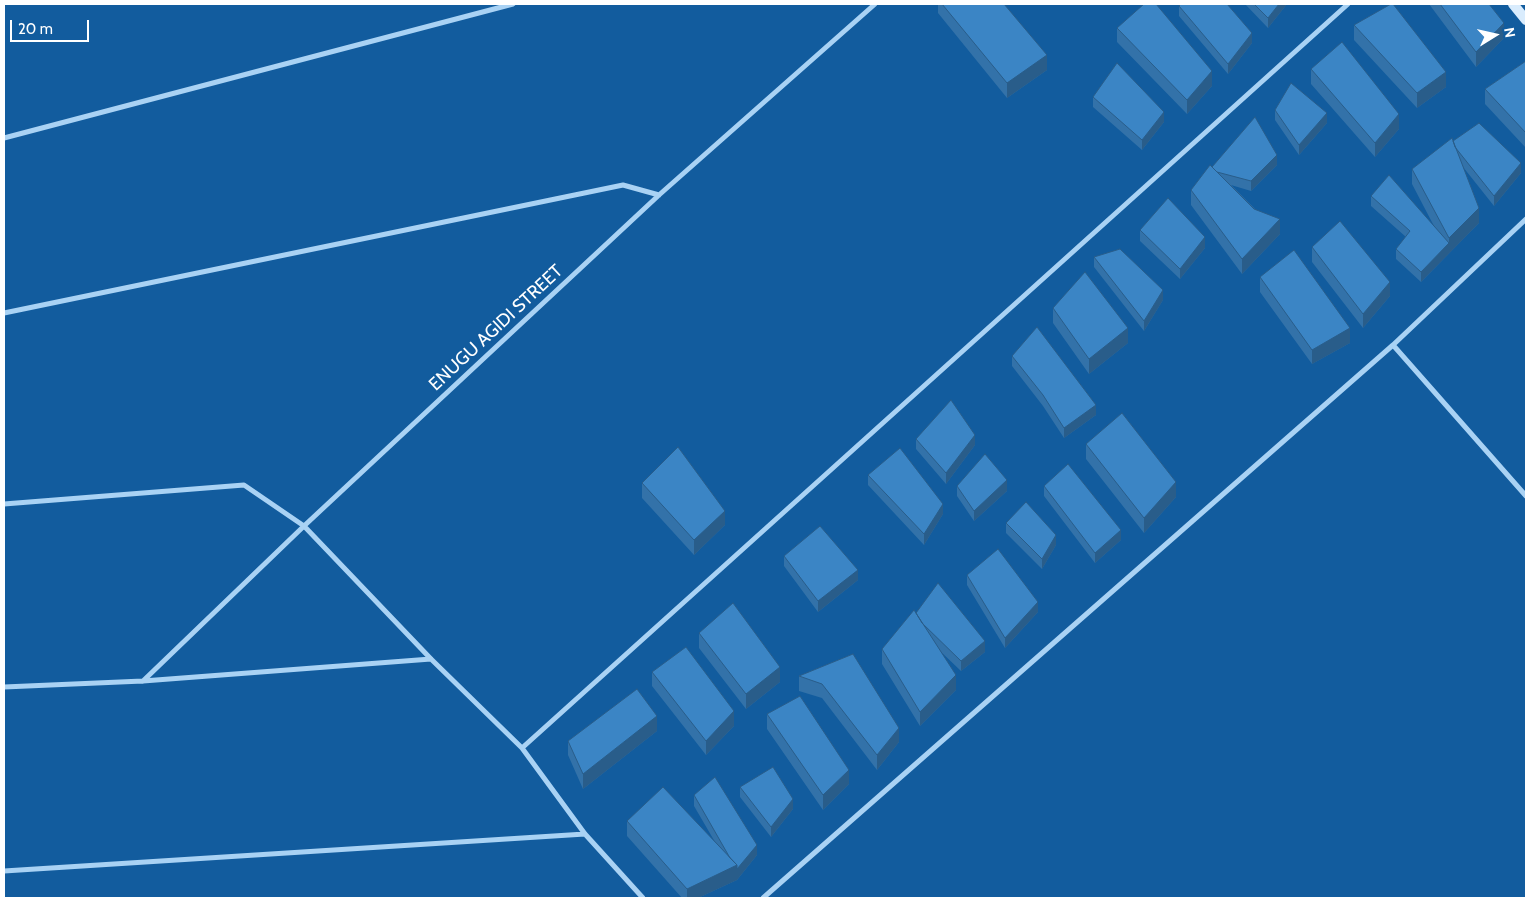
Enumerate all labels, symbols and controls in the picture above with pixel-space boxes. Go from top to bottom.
scale bar [12,10,91,42]
north arrow [1470,10,1520,60]
text: 20 m [18,20,53,38]
text: N [1500,26,1519,39]
street label: ENUGU AGIDI STREET [425,261,567,395]

